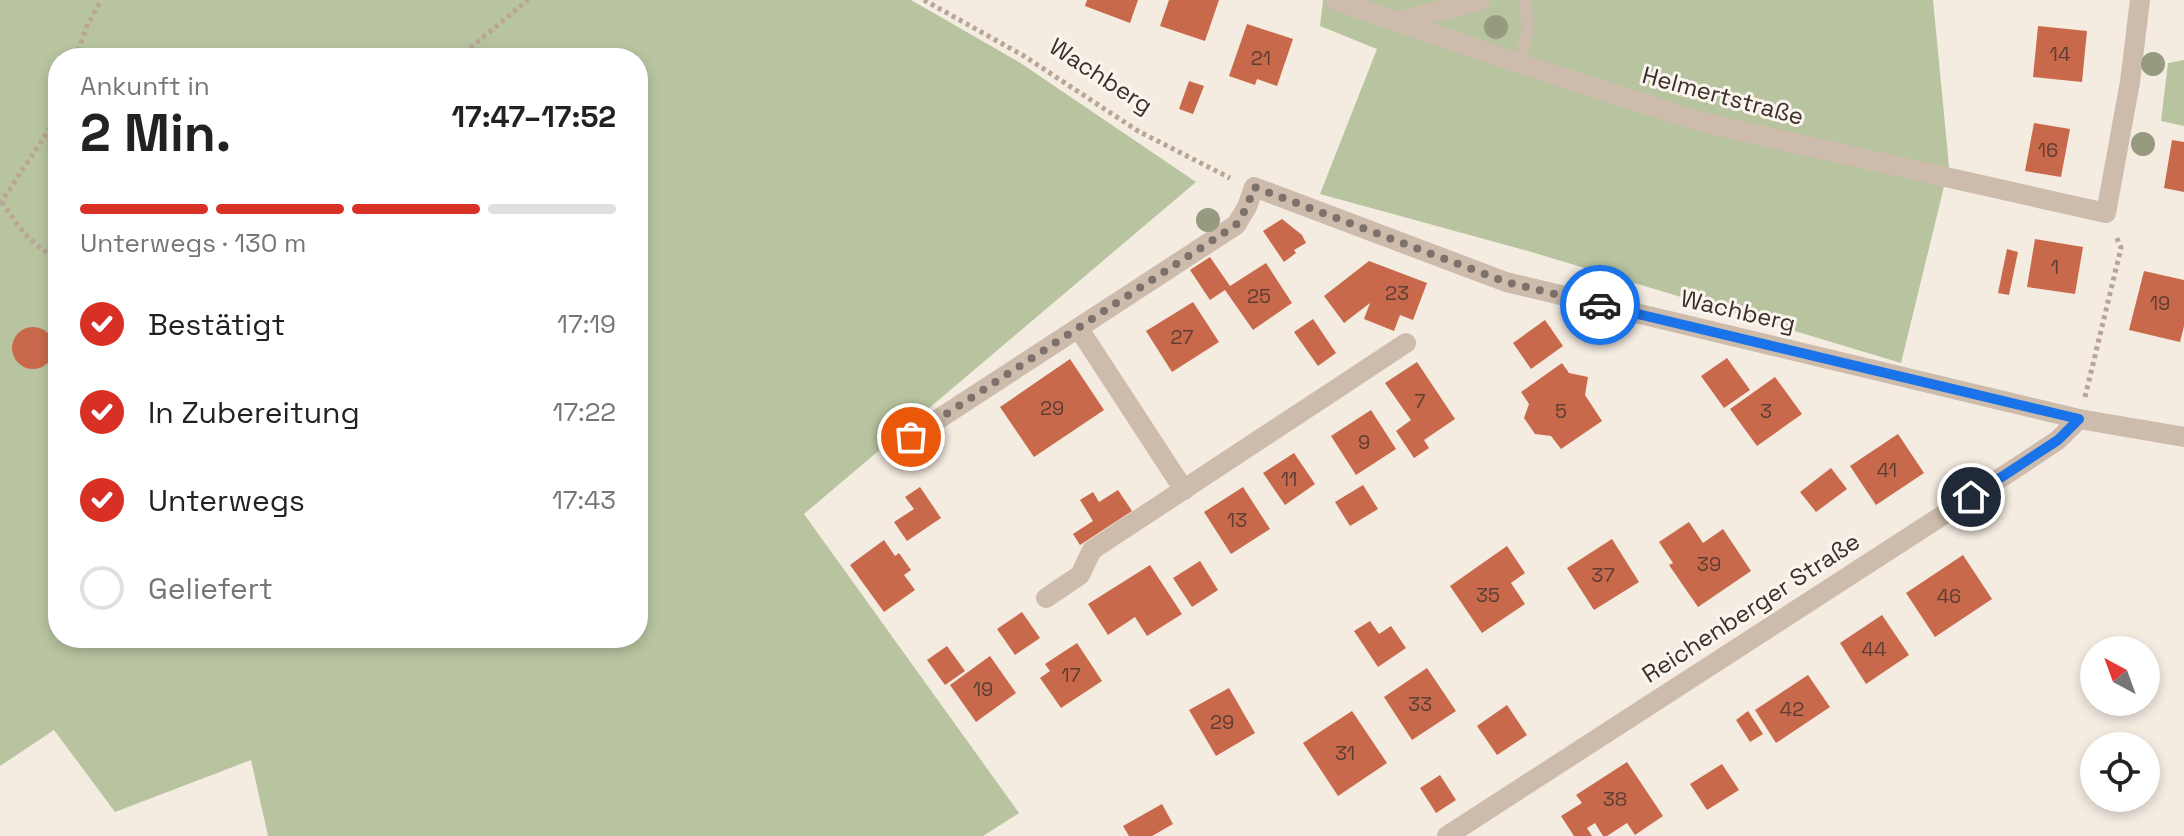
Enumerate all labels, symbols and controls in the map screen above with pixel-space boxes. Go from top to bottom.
street label: Wachberg [1044,31,1159,120]
house number: 14 [2050,41,2070,67]
house number: 21 [1251,45,1271,71]
street label: Helmertstraße [1639,59,1807,132]
text: Ankunft in [80,69,210,103]
text: 17:47–17:52 [451,97,616,136]
text: 2 Min. [80,100,231,166]
house number: 16 [2038,137,2058,163]
text: Unterwegs · 130 m [80,226,306,260]
house number: 1 [2051,254,2059,280]
courier [1560,265,1640,345]
house number: 23 [1385,280,1409,306]
street label: Wachberg [1678,282,1799,339]
house number: 25 [1247,283,1271,309]
icon: car [1578,283,1622,327]
house number: 19 [2150,290,2170,316]
icon: check [80,302,124,346]
text: Bestätigt [148,305,285,344]
text: 17:19 [557,307,616,341]
house number: 27 [1170,324,1194,350]
house number: 7 [1414,388,1426,414]
icon: check [80,390,124,434]
text: In Zubereitung [148,393,360,432]
text: 17:22 [553,395,616,429]
house number: 29 [1040,395,1064,421]
house number: 5 [1555,398,1567,424]
house number: 3 [1760,398,1772,424]
pin [877,403,945,471]
icon: bag [889,415,933,459]
house number: 9 [1358,429,1370,455]
house number: 41 [1877,457,1897,483]
pin [1937,463,2005,531]
house number: 11 [1281,466,1297,492]
icon: home [1949,475,1993,519]
icon: check [80,478,124,522]
text: Unterwegs [148,481,305,520]
text: 17:43 [552,483,616,517]
house number: 13 [1227,507,1247,533]
street label: Reichenberger Straße [1636,525,1866,690]
house number: 39 [1697,551,1721,577]
house number: 37 [1591,562,1615,588]
text: Geliefert [148,569,273,608]
house number: 35 [1476,582,1500,608]
house number: 46 [1937,583,1961,609]
house number: 44 [1862,636,1887,662]
north arrow [2080,636,2160,716]
map controls [2080,636,2160,812]
house number: 17 [1061,662,1081,688]
house number: 19 [973,676,993,702]
house number: 33 [1408,691,1432,717]
house number: 42 [1780,696,1804,722]
house number: 29 [1210,709,1234,735]
button: locate [2080,732,2160,812]
house number: 31 [1335,740,1355,766]
house number: 38 [1603,786,1627,812]

